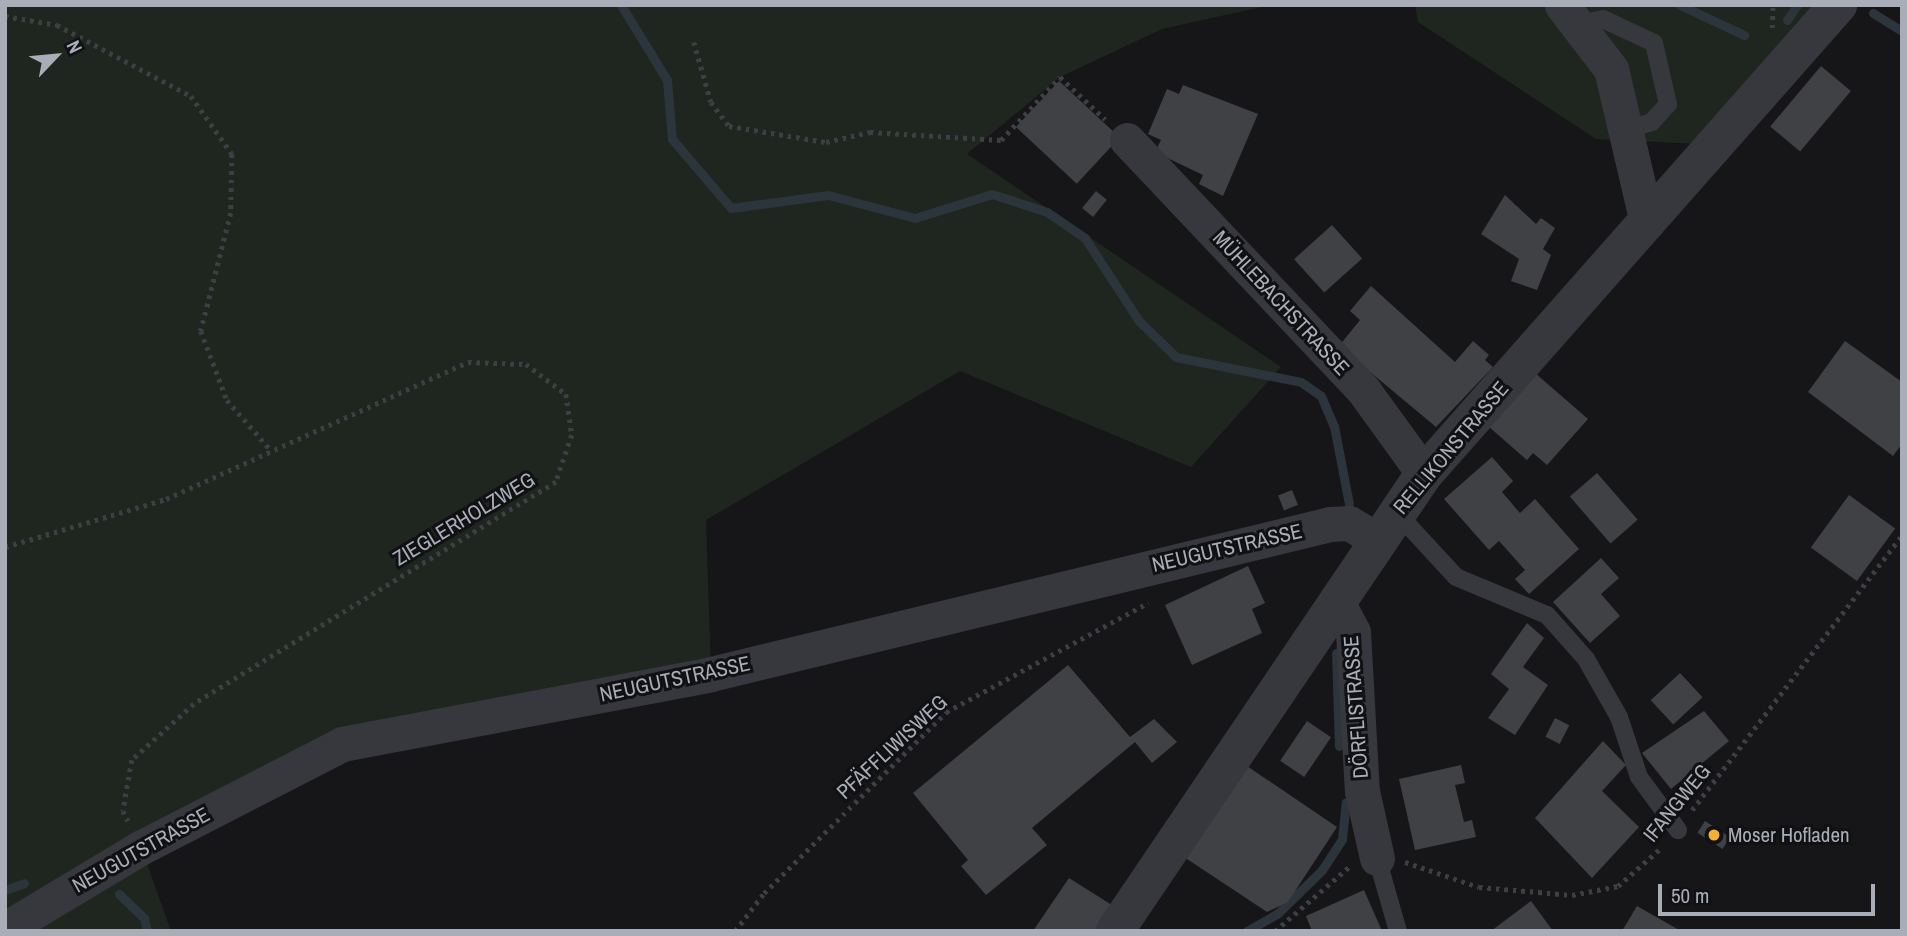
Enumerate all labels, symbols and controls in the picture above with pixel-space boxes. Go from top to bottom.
north arrow [21,21,91,91]
text: N [61,36,89,58]
street label: MÜHLEBACHSTRASSE [1208,225,1354,381]
street label: RELLIKONSTRASSE [1388,376,1514,520]
street label: ZIEGLERHOLZWEG [389,467,539,571]
street label: NEUGUTSTRASSE [1150,519,1304,577]
street label: DÖRFLISTRASSE [1338,635,1374,779]
street label: NEUGUTSTRASSE [598,651,752,707]
street label: PFÄFFLIWISWEG [832,689,952,805]
street label: IFANGWEG [1638,759,1716,847]
street label: NEUGUTSTRASSE [68,802,214,898]
place label: Moser Hofladen [1728,822,1850,848]
marker: Moser Hofladen [1706,827,1722,843]
scale bar [1662,870,1879,914]
text: 50 m [1671,881,1709,910]

